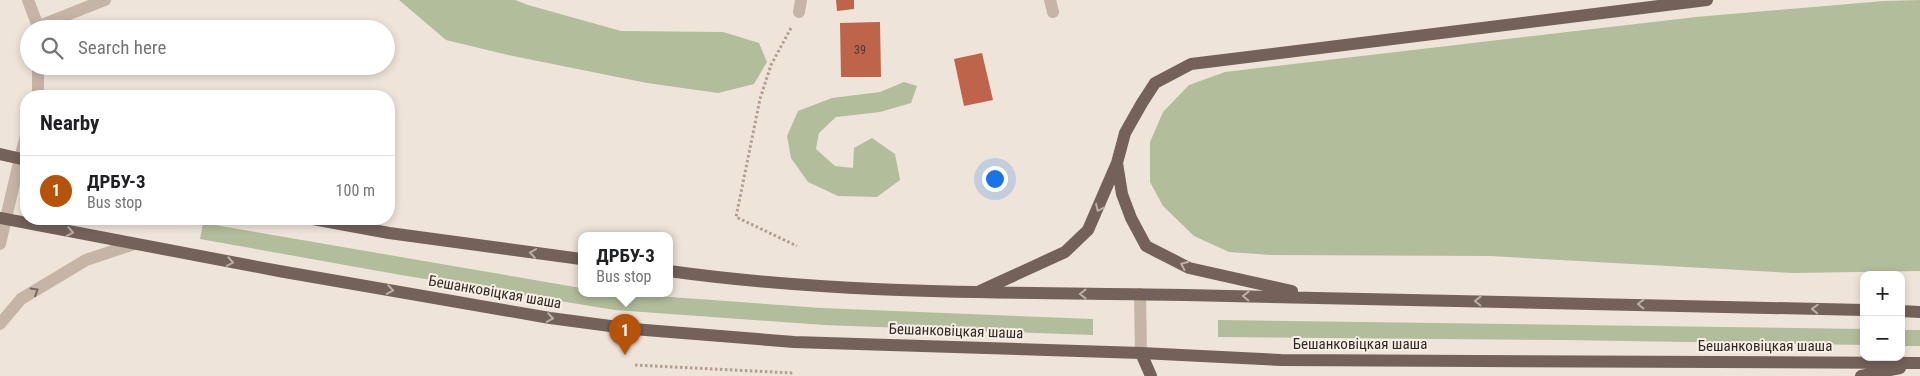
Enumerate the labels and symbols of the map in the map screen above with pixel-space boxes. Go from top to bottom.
house number: 39 [854,43,866,57]
your location [982,166,1008,192]
one-way arrow [1094,203,1105,212]
one-way arrow [66,226,75,236]
one-way arrow [529,248,537,258]
one-way arrow [226,256,234,266]
one-way arrow [1180,261,1189,271]
street label: Бешанковіцкая шаша [427,271,563,313]
one-way arrow [386,285,394,295]
one-way arrow [30,287,39,297]
one-way arrow [1079,289,1087,299]
one-way arrow [1242,291,1250,301]
one-way arrow [1474,295,1482,306]
one-way arrow [1637,299,1644,309]
one-way arrow [1811,304,1818,314]
one-way arrow [546,312,554,323]
pin: 1 [609,314,641,355]
street label: Бешанковіцкая шаша [888,320,1024,342]
street label: Бешанковіцкая шаша [1293,335,1427,353]
street label: Бешанковіцкая шаша [1698,337,1832,355]

